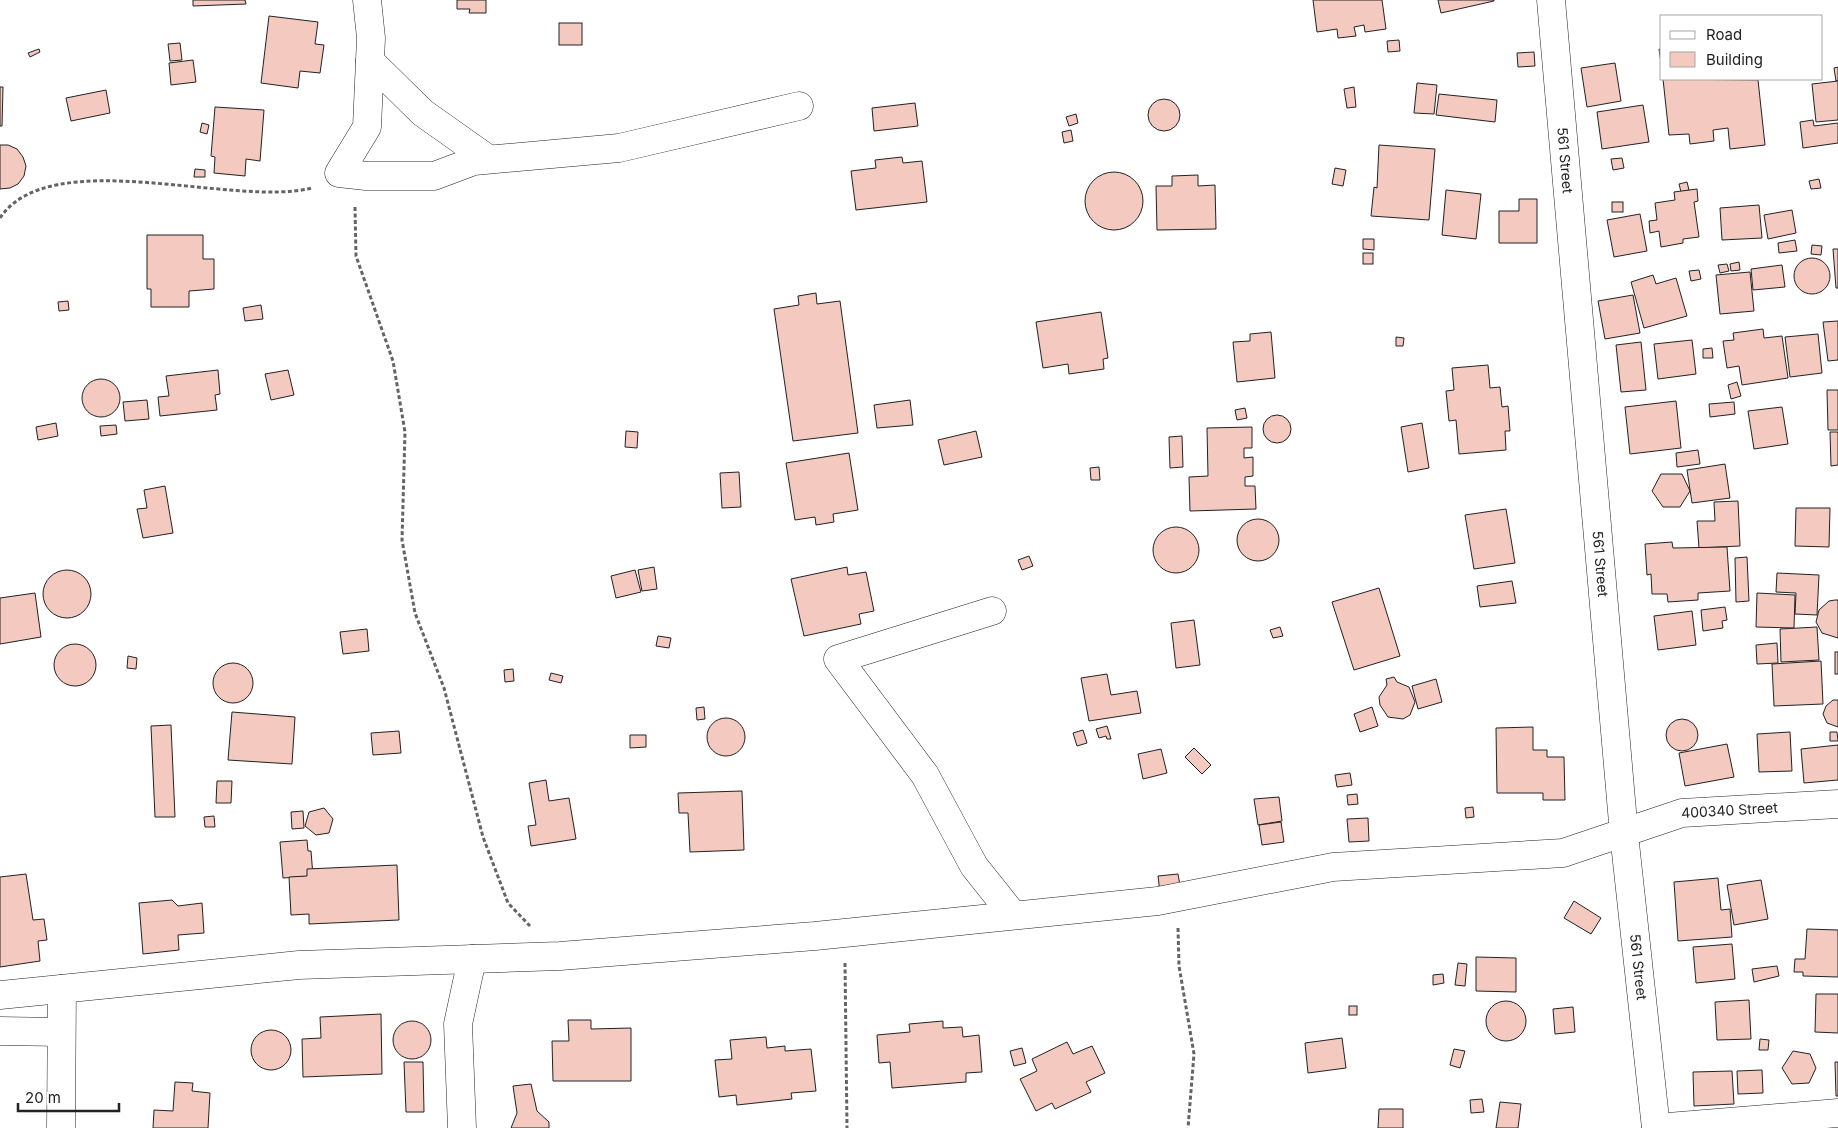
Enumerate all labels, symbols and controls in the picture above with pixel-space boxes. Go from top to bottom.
legend [1660,15,1823,80]
text: Road [1706,25,1742,44]
text: Building [1706,50,1763,69]
street label: 561 Street [1554,127,1577,195]
street label: 561 Street [1589,530,1612,598]
street label: 400340 Street [1681,798,1779,821]
street label: 561 Street [1627,933,1651,1001]
scale bar [18,1080,119,1112]
text: 20 m [25,1088,61,1107]

